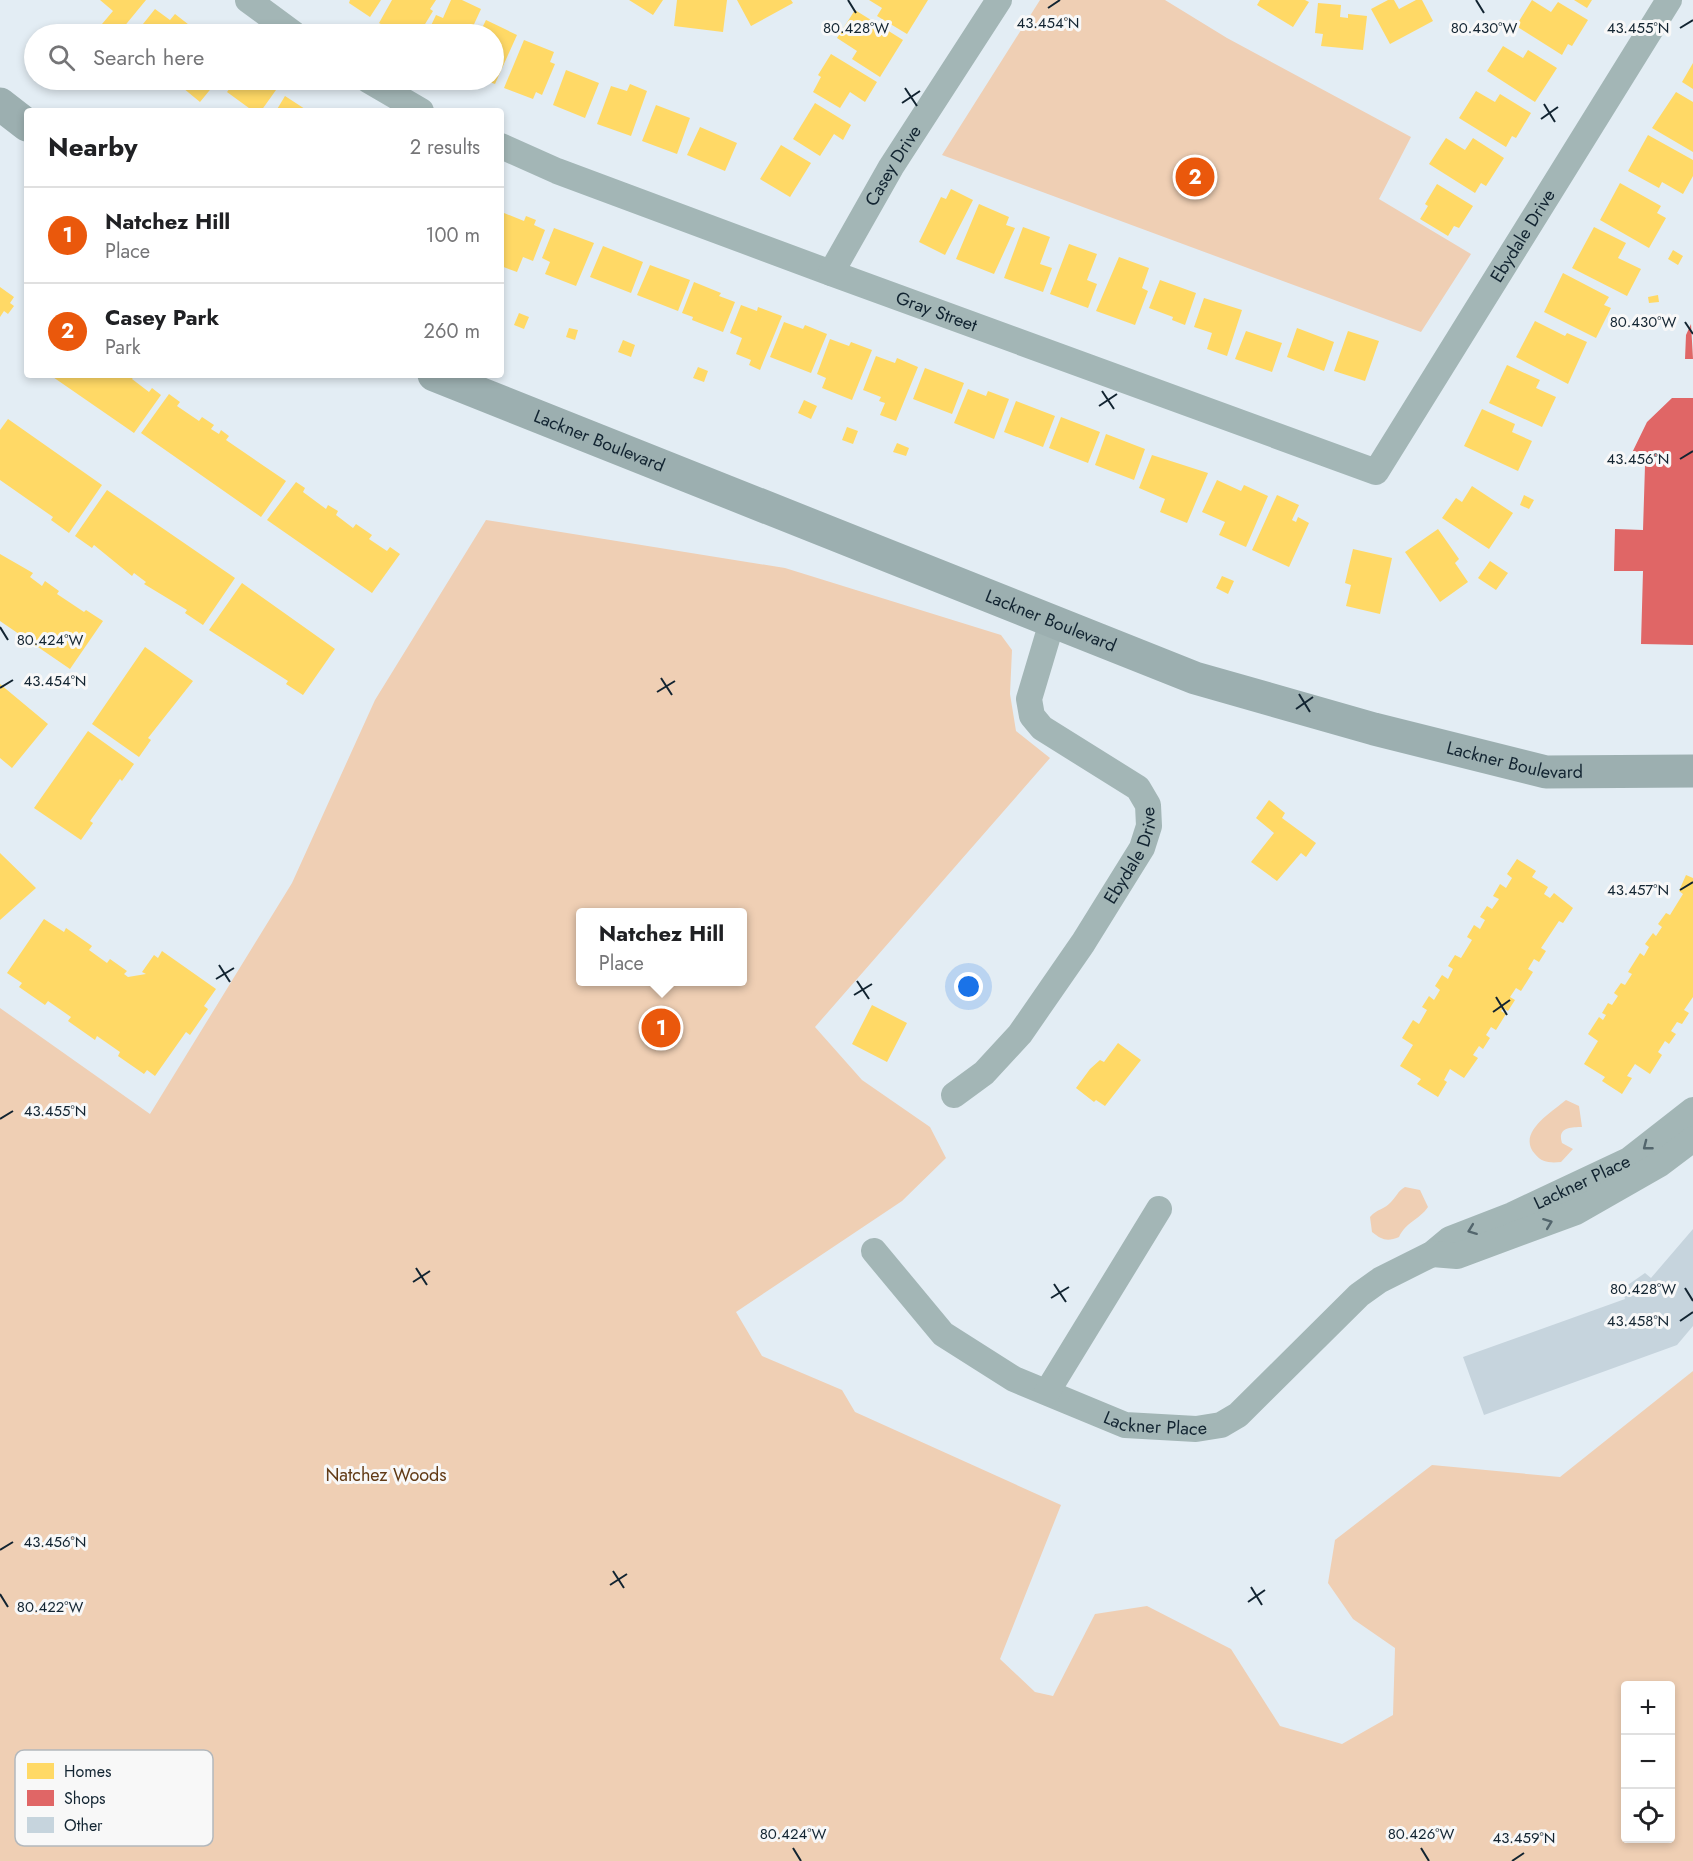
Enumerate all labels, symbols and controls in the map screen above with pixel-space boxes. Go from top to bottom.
text: 43.454°N [1017,12,1079,34]
text: 80.428°W [823,17,889,39]
text: 80.430°W [1451,17,1517,39]
text: 43.455°N [1607,17,1669,39]
search box [24,24,504,90]
icon: search [45,41,78,74]
text: Search here [93,41,204,73]
street label: Casey Drive [858,120,928,211]
text: Nearby [48,128,137,166]
text: 2 results [410,133,480,162]
pin: 2 [1176,154,1214,200]
street label: Ebydale Drive [1484,184,1562,287]
text: Natchez Hill [105,205,230,237]
text: 1 [62,221,73,250]
text: 100 m [425,221,480,250]
text: Place [105,237,150,266]
street label: Gray Street [892,285,982,339]
text: Casey Park [105,301,219,333]
text: 80.430°W [1610,311,1676,333]
text: 2 [61,317,74,346]
text: 260 m [424,317,480,346]
text: Park [105,333,141,362]
street label: Lackner Boulevard [530,403,669,479]
text: 43.456°N [1607,448,1669,470]
street label: Lackner Boulevard [981,583,1120,658]
text: 80.424°W [17,629,84,651]
text: 43.454°N [24,670,86,692]
street label: Lackner Boulevard [1444,735,1583,786]
street label: Ebydale Drive [1097,806,1162,909]
text: 43.457°N [1607,879,1669,901]
popup [576,908,747,986]
text: Natchez Hill [599,917,724,949]
text: Place [599,949,644,978]
your location [954,972,983,1001]
pin: 1 [642,1006,680,1050]
text: 43.455°N [24,1100,86,1122]
one-way arrow [1642,1139,1653,1150]
street label: Lackner Place [1529,1148,1635,1216]
one-way arrow [1542,1218,1553,1230]
one-way arrow [1467,1223,1478,1235]
text: 80.428°W [1610,1278,1676,1300]
text: 43.458°N [1607,1310,1669,1332]
street label: Lackner Place [1099,1404,1209,1442]
park label: Natchez Woods [325,1462,447,1488]
text: 43.456°N [24,1531,86,1553]
text: 80.422°W [17,1596,83,1618]
map controls [1621,1681,1675,1843]
button: + [1621,1681,1675,1735]
button: − [1621,1735,1675,1789]
legend [15,1750,213,1846]
text: Homes [64,1760,111,1783]
text: Shops [64,1787,105,1810]
button: locate [1621,1789,1675,1843]
text: Other [64,1814,103,1837]
text: 80.424°W [760,1823,827,1845]
text: 80.426°W [1388,1823,1454,1845]
text: 43.459°N [1493,1827,1555,1849]

